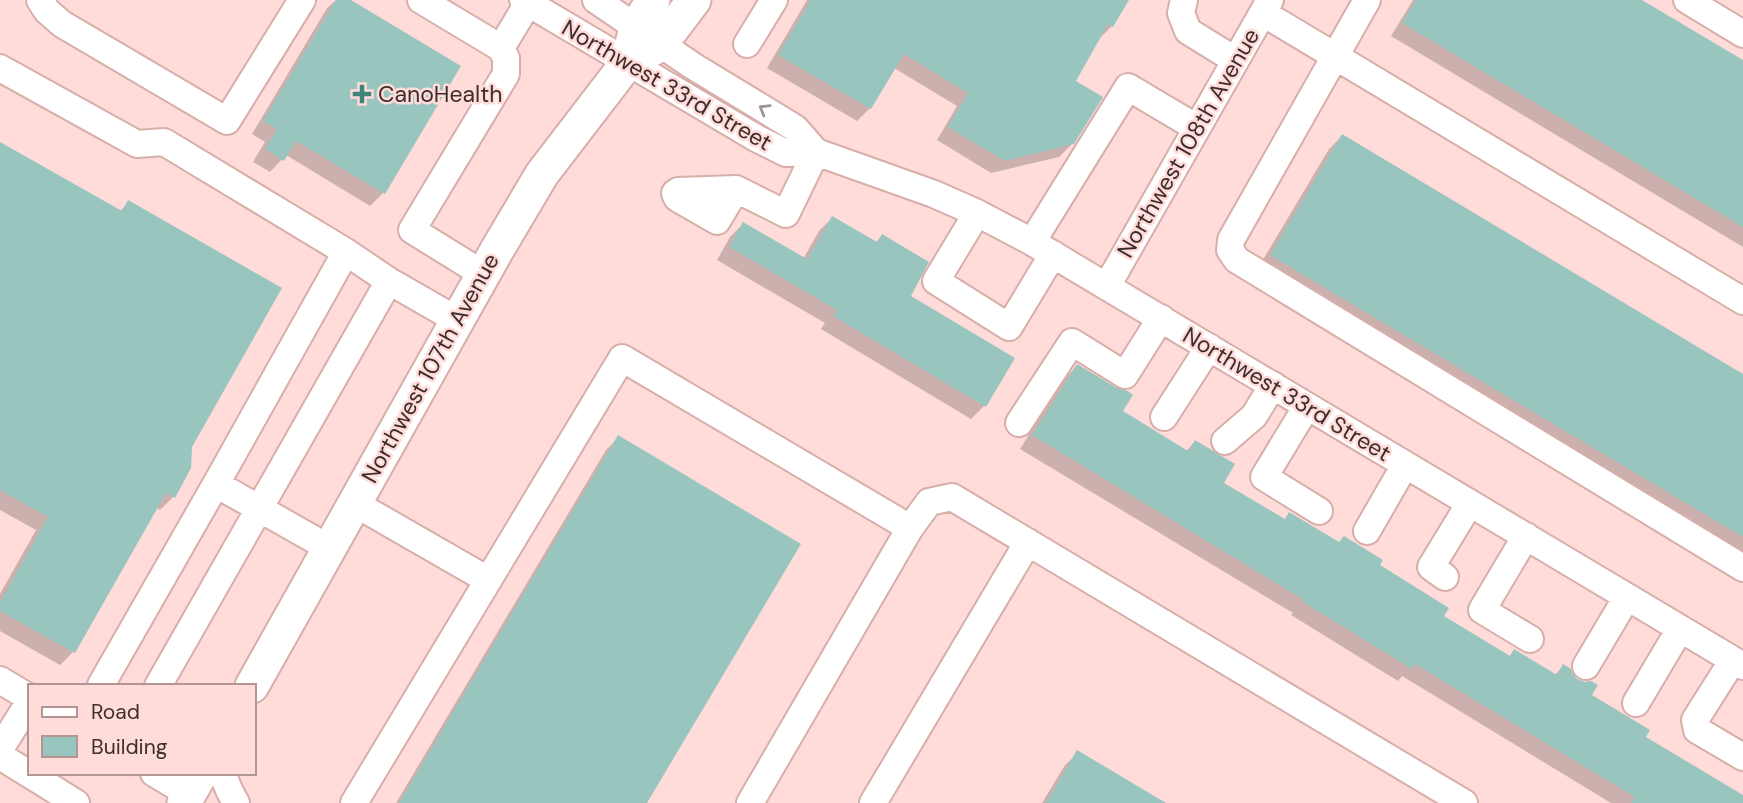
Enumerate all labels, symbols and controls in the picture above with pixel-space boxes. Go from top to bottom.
street label: Northwest 33rd Street [557,13,777,157]
street label: Northwest 108th Avenue [1110,23,1266,263]
place label: CanoHealth [378,79,502,109]
marker: CanoHealth [352,84,372,104]
one-way arrow [759,104,772,117]
street label: Northwest 107th Avenue [354,248,506,488]
street label: Northwest 33rd Street [1177,320,1397,468]
legend [28,684,256,775]
text: Road [91,698,140,726]
text: Building [91,733,168,761]

